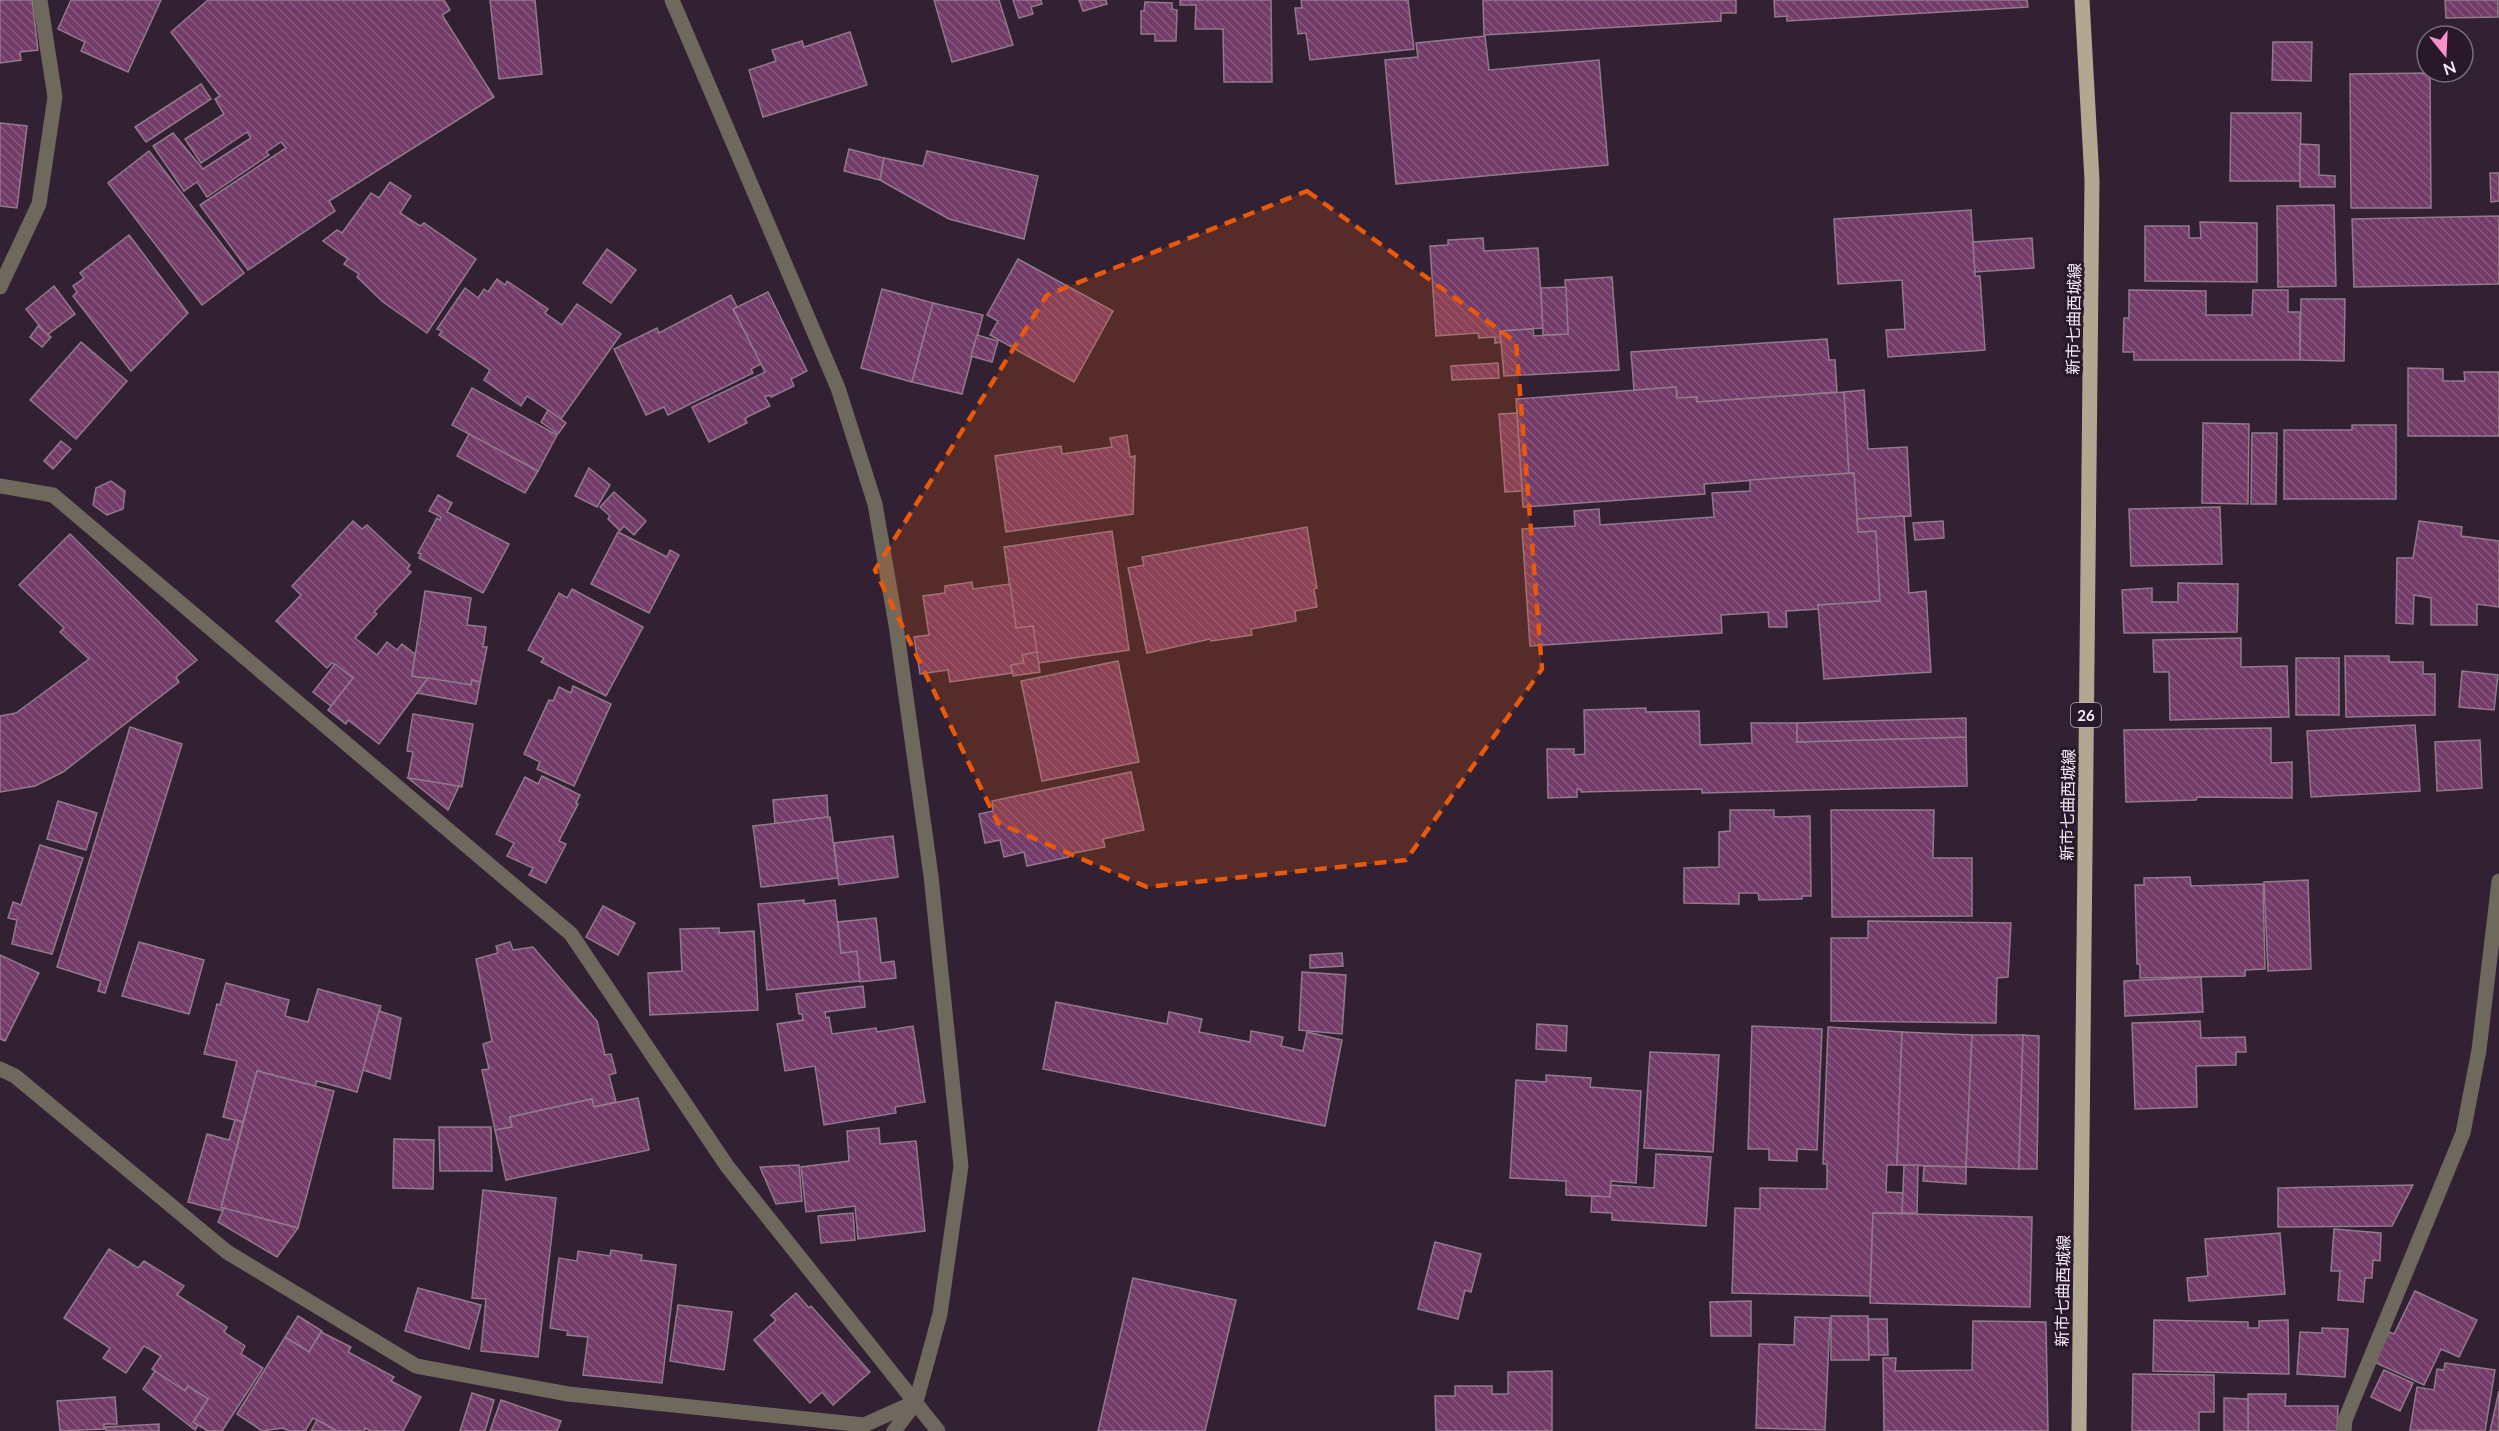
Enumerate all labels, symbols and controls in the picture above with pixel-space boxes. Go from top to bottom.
north arrow [2415,24,2475,84]
text: N [2441,58,2459,80]
street label: 新市七曲西城線 [2063,263,2083,375]
road number: 26 [2071,703,2101,727]
street label: 新市七曲西城線 [2057,749,2077,861]
street label: 新市七曲西城線 [2052,1235,2072,1347]

